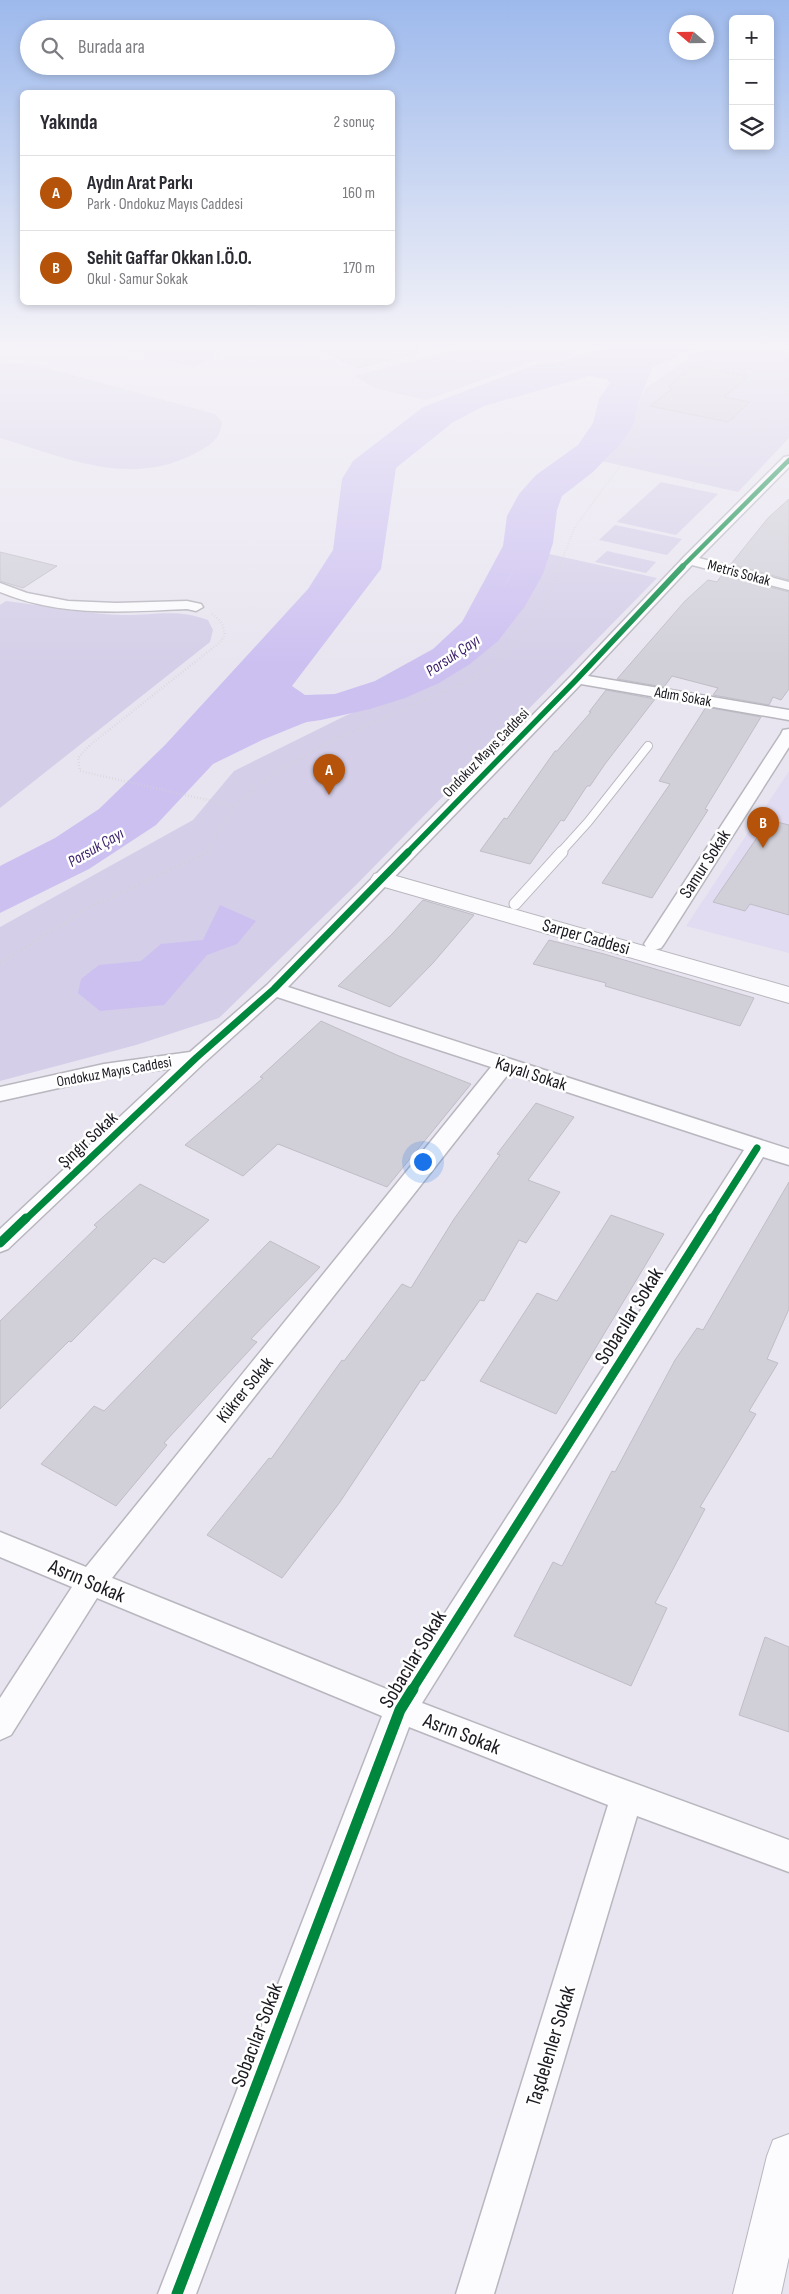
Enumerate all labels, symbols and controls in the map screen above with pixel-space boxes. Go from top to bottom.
north arrow [669,15,714,60]
map controls [729,15,774,150]
button: + [729,15,774,60]
search box [20,20,395,75]
icon: search [38,34,66,62]
text: Burada ara [78,36,145,59]
button: − [729,60,774,105]
button: layers [729,105,774,150]
text: Yakında [40,110,97,135]
text: 2 sonuç [334,113,375,132]
text: Aydın Arat Parkı [87,172,193,195]
text: A [52,184,60,203]
text: 160 m [342,184,375,203]
text: Park · Ondokuz Mayıs Caddesi [87,195,243,214]
text: Sehit Gaffar Okkan I.Ö.O. [87,247,252,270]
text: B [52,259,60,278]
text: 170 m [343,259,375,278]
text: Okul · Samur Sokak [87,270,188,289]
street label: Metris Sokak [706,556,773,591]
water label: Porsuk Çayı [422,631,484,681]
street label: Adım Sokak [652,683,713,711]
street label: Ondokuz Mayıs Caddesi [439,704,533,802]
pin: A [313,754,345,795]
pin: B [747,807,779,848]
water label: Porsuk Çayı [65,824,127,871]
street label: Samur Sokak [675,826,735,902]
street label: Sarper Caddesi [540,915,632,959]
street label: Ondokuz Mayıs Caddesi [55,1052,173,1091]
street label: Kayalı Sokak [493,1053,569,1095]
street label: Şıngır Sokak [54,1107,122,1173]
your location [410,1149,436,1175]
street label: Sobacılar Sokak [589,1263,669,1369]
street label: Kükrer Sokak [212,1353,278,1427]
street label: Asrın Sokak [44,1553,129,1608]
street label: Sobacılar Sokak [374,1605,452,1713]
street label: Asrın Sokak [419,1708,504,1760]
street label: Sobacılar Sokak [226,1979,288,2091]
street label: Taşdelenler Sokak [521,1983,581,2109]

